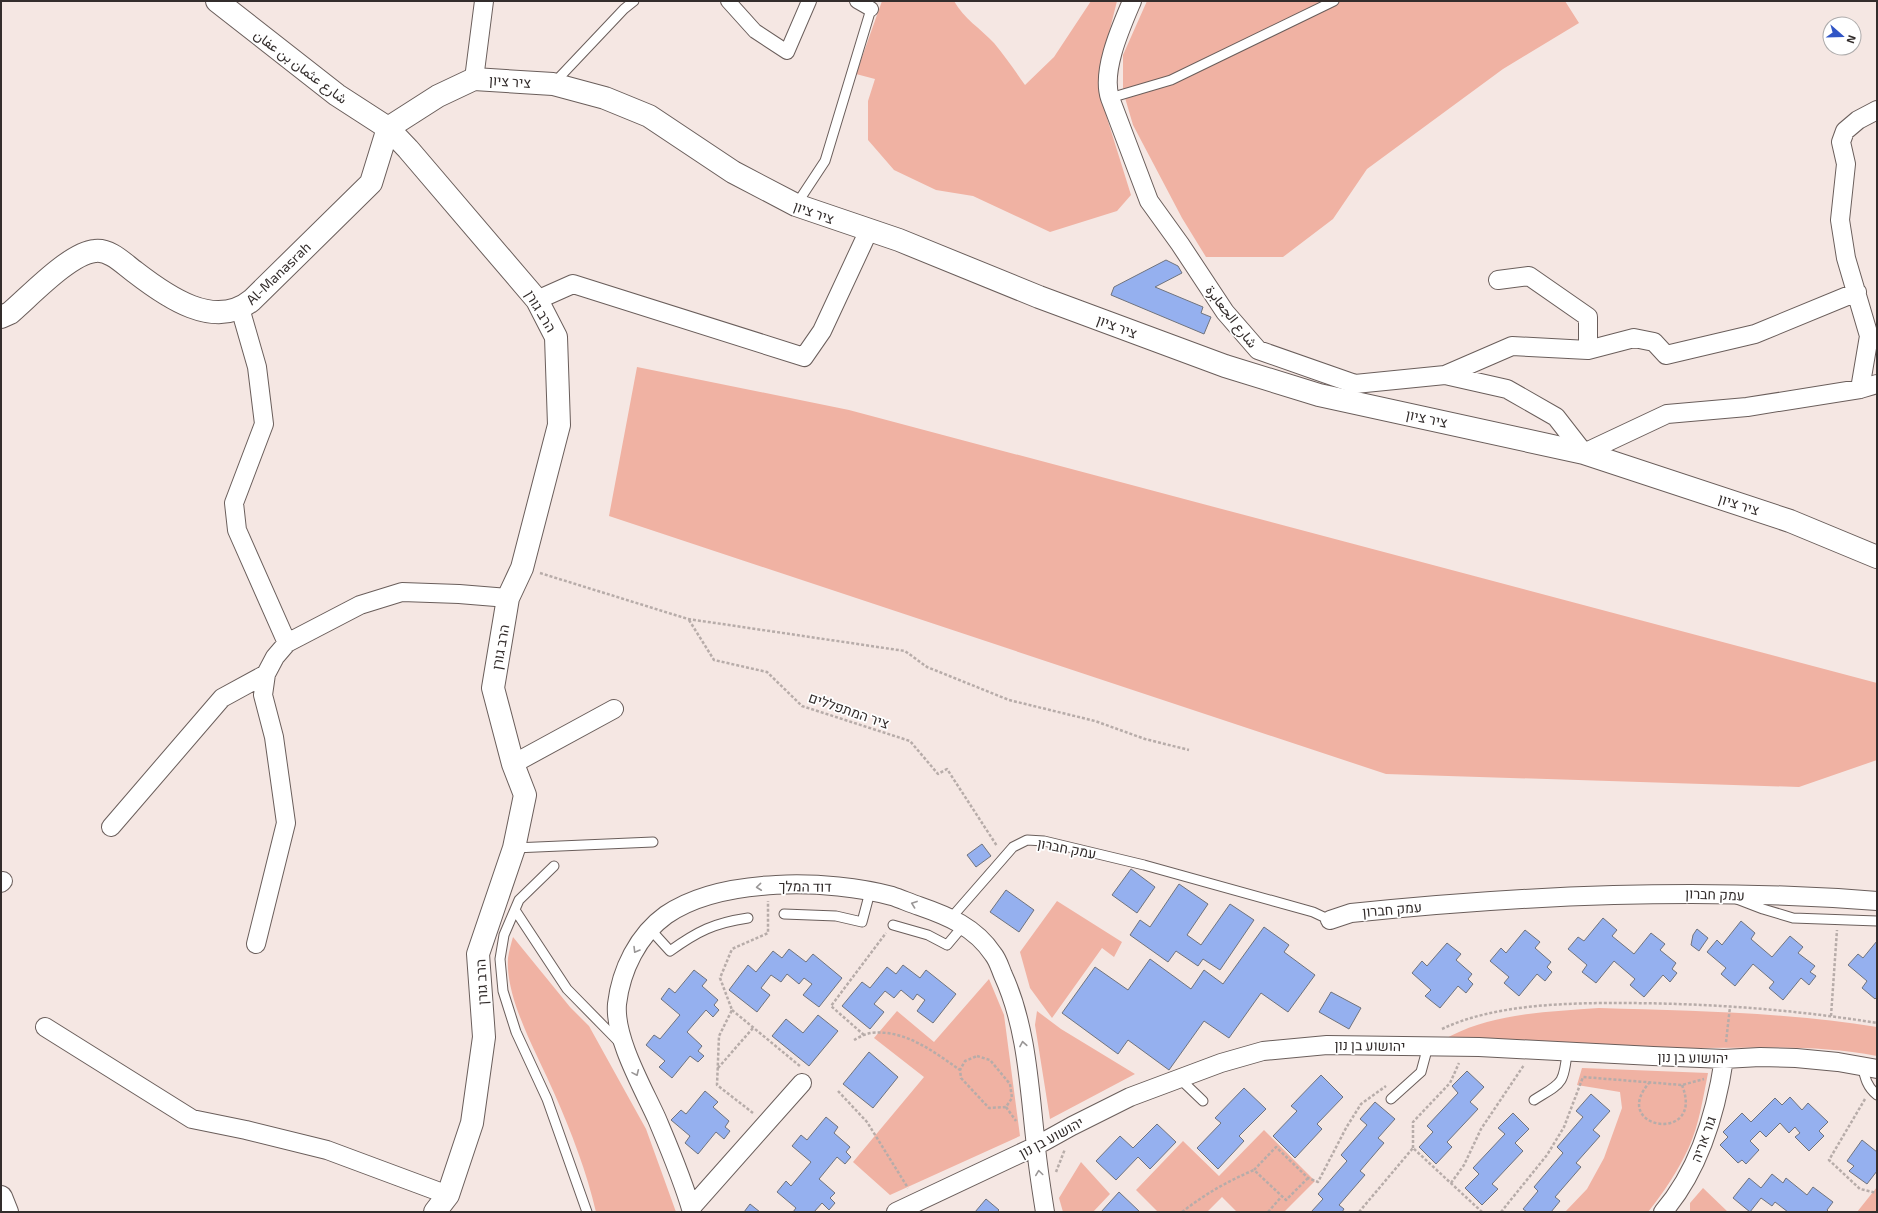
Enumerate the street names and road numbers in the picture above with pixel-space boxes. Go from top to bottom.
street label: شارع عثمان بن عفان [249,25,351,109]
street label: ציר ציון [489,71,532,91]
street label: ציר ציון [791,197,837,227]
street label: Al-Manasrah [242,238,314,308]
street label: شارع الجعابرة [1200,281,1262,353]
street label: הרב גורן [522,287,560,335]
street label: ציר ציון [1094,311,1140,342]
street label: ציר ציון [1405,405,1450,431]
street label: ציר ציון [1716,489,1762,519]
street label: הרב גורן [488,623,512,671]
street label: ציר המתפללים [807,688,892,732]
street label: עמק חברון [1036,834,1098,862]
street label: דוד המלך [778,877,832,895]
street label: עמק חברון [1685,884,1745,904]
street label: עמק חברון [1362,898,1422,920]
street label: הרב גורן [471,959,491,1005]
street label: יהושוע בן נון [1334,1036,1406,1054]
street label: יהושוע בן נון [1657,1048,1729,1066]
street label: יהושוע בן נון [1016,1113,1086,1161]
street label: גור אריה [1687,1114,1719,1164]

